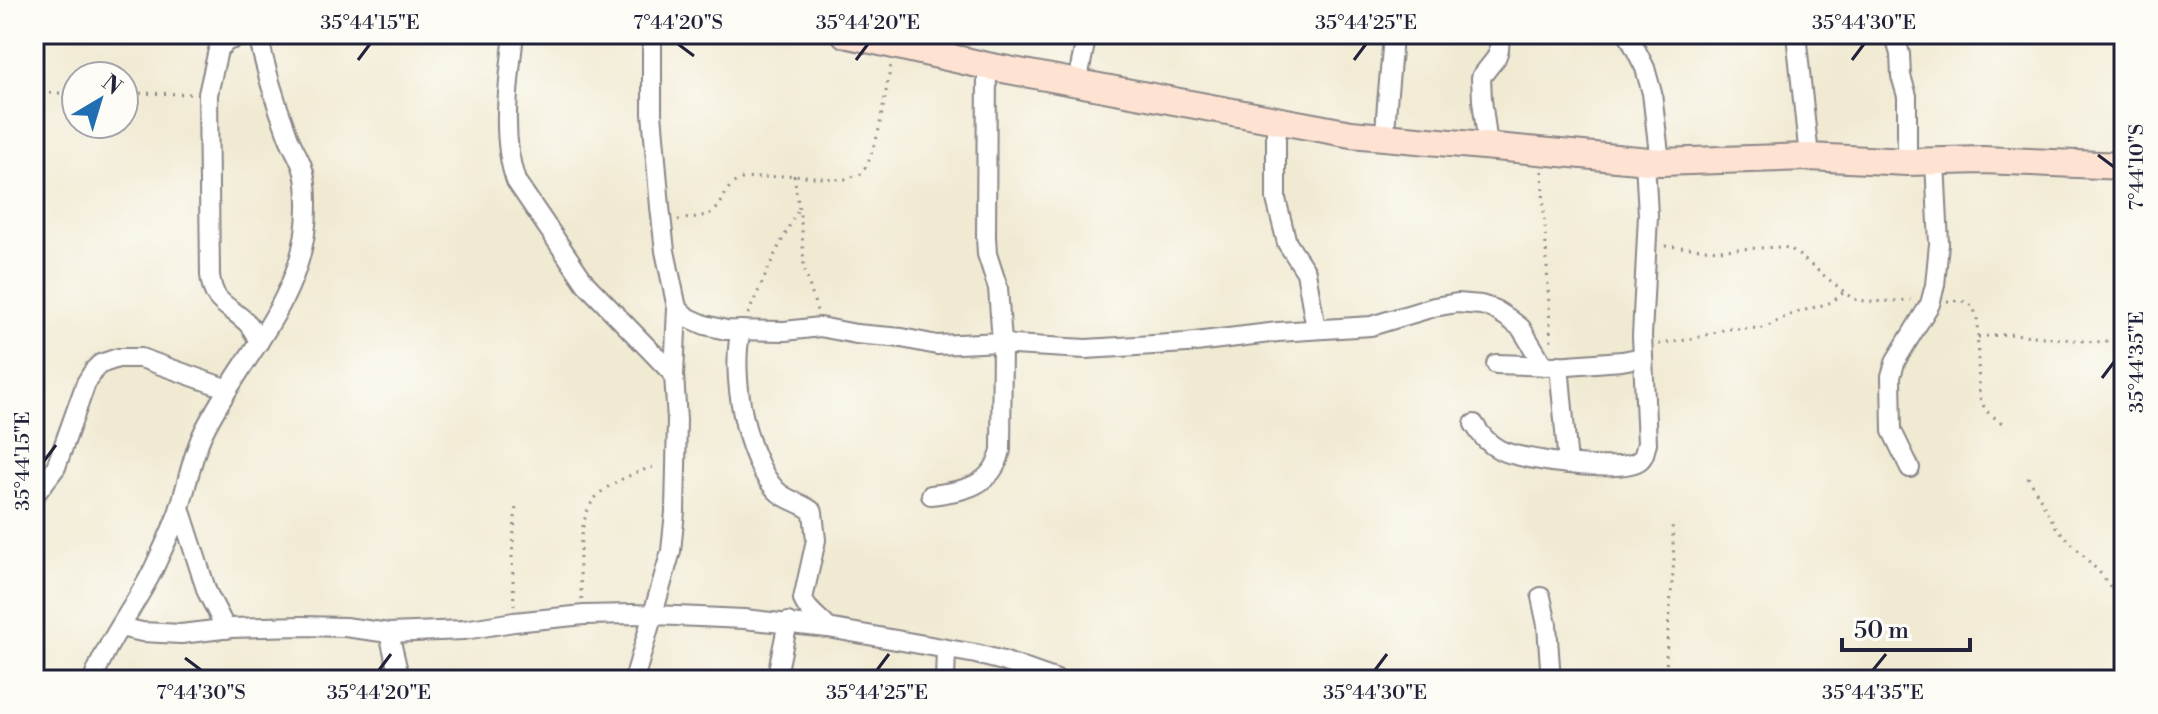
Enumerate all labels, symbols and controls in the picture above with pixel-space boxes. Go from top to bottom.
text: 35°44'15"E [320,11,420,36]
text: 7°44'20"S [633,11,723,36]
text: 35°44'20"E [816,11,920,36]
text: 35°44'25"E [1315,11,1417,36]
text: 35°44'30"E [1812,11,1916,36]
north arrow [60,60,140,140]
text: N [96,69,127,102]
text: 7°44'10"S [2125,124,2150,210]
text: 35°44'35"E [2125,311,2150,413]
text: 35°44'15"E [11,411,36,511]
scale bar [1842,602,1970,652]
text: 50 m [1854,616,1909,646]
text: 7°44'30"S [156,681,246,706]
text: 35°44'20"E [327,681,431,706]
text: 35°44'25"E [826,681,928,706]
text: 35°44'30"E [1323,681,1427,706]
text: 35°44'35"E [1822,681,1924,706]

